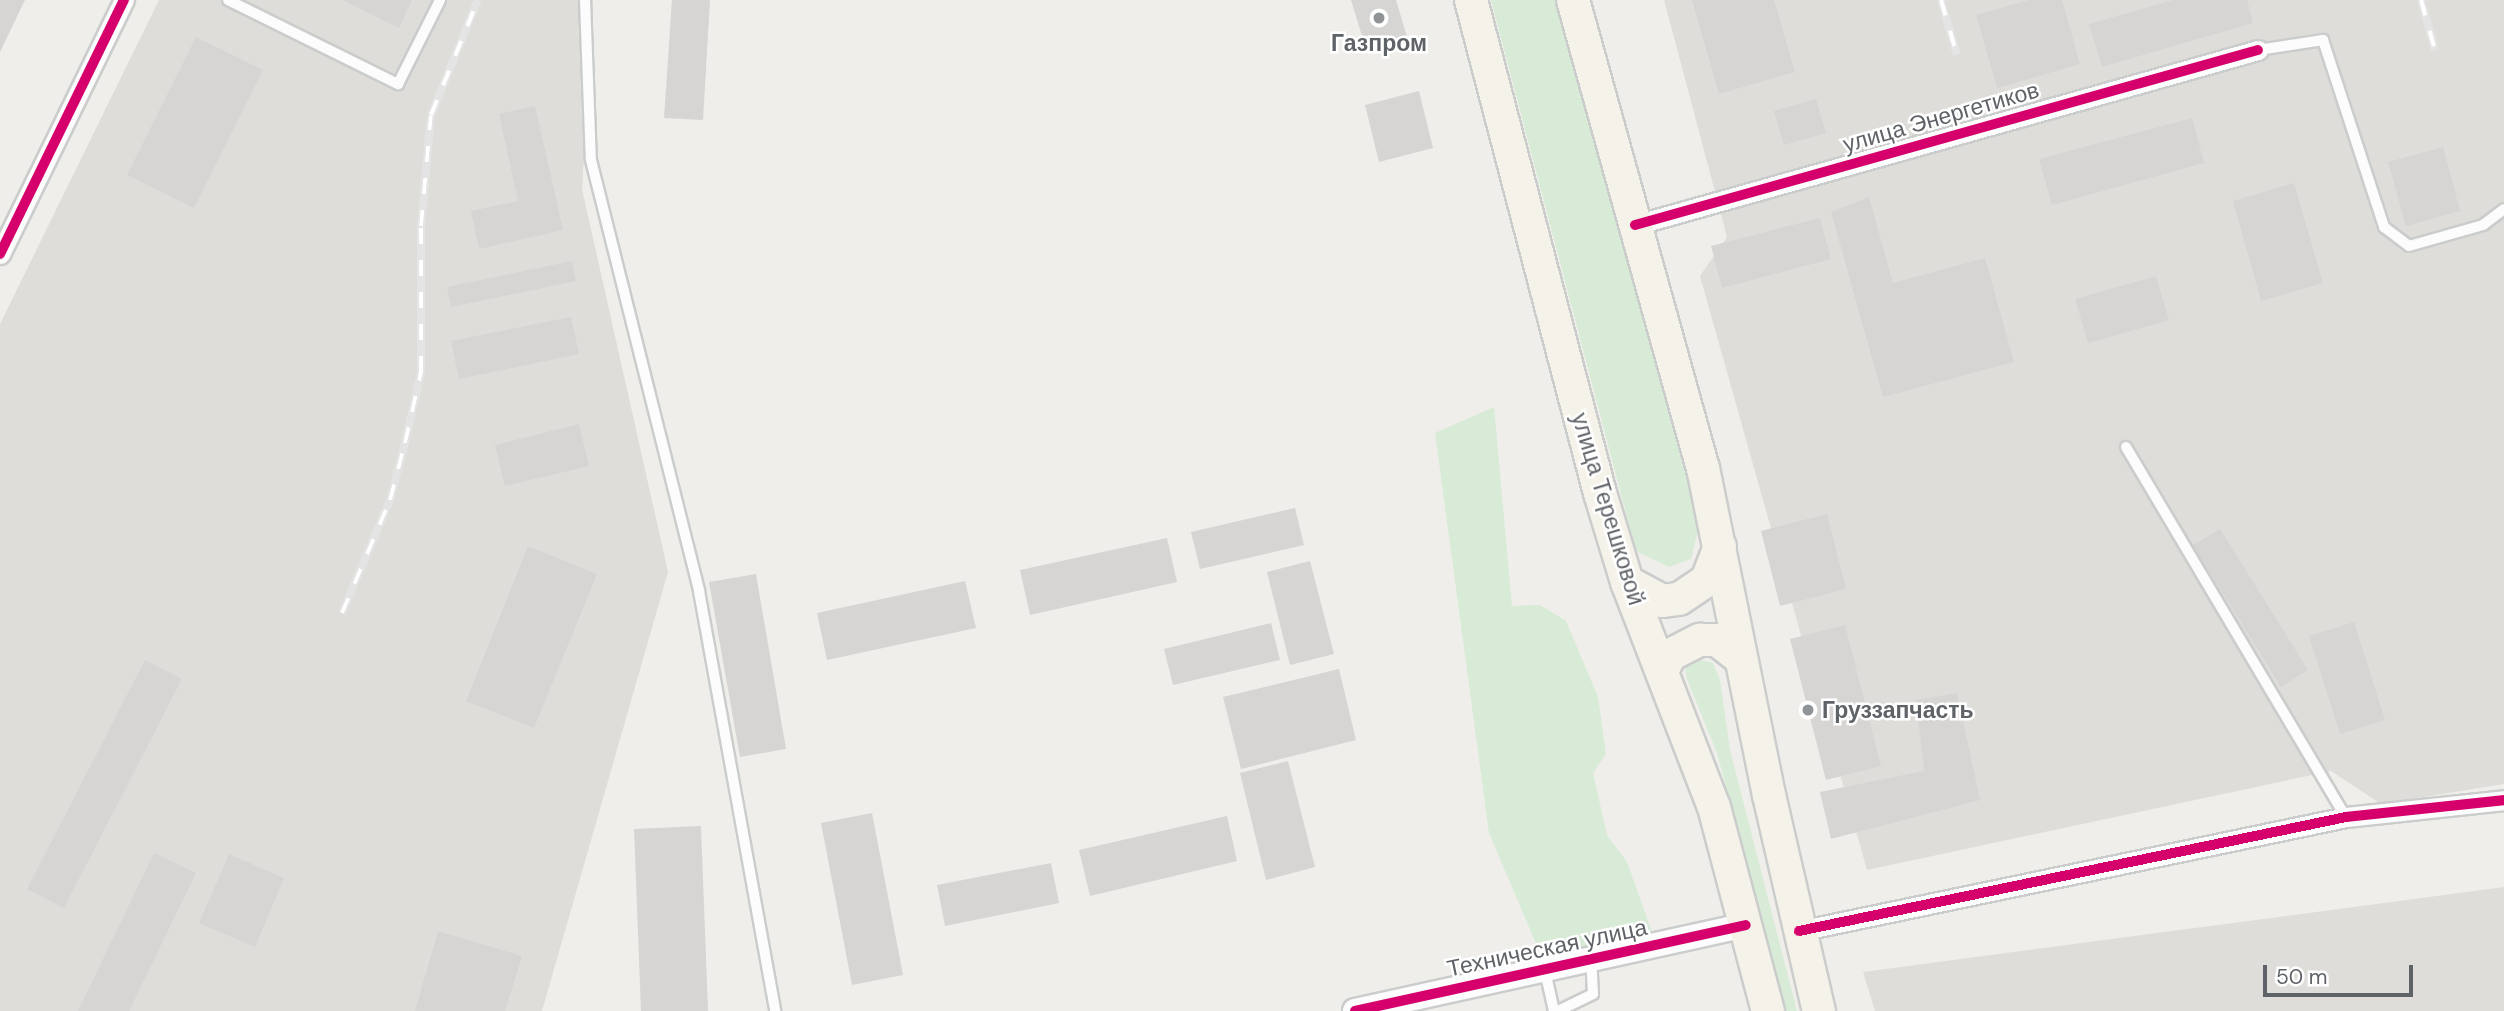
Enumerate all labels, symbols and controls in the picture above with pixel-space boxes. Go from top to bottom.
marker: Газпром [1371,10,1387,26]
place label: Газпром [1331,29,1427,57]
street label: улица Энергетиков [1840,76,2042,158]
street label: улица Терешковой [1566,410,1650,608]
place label: Груззапчасть [1822,696,1974,724]
marker: Груззапчасть [1800,702,1816,718]
street label: Техническая улица [1445,913,1649,983]
scale bar [2266,951,2416,995]
text: 50 m [2276,963,2327,991]

